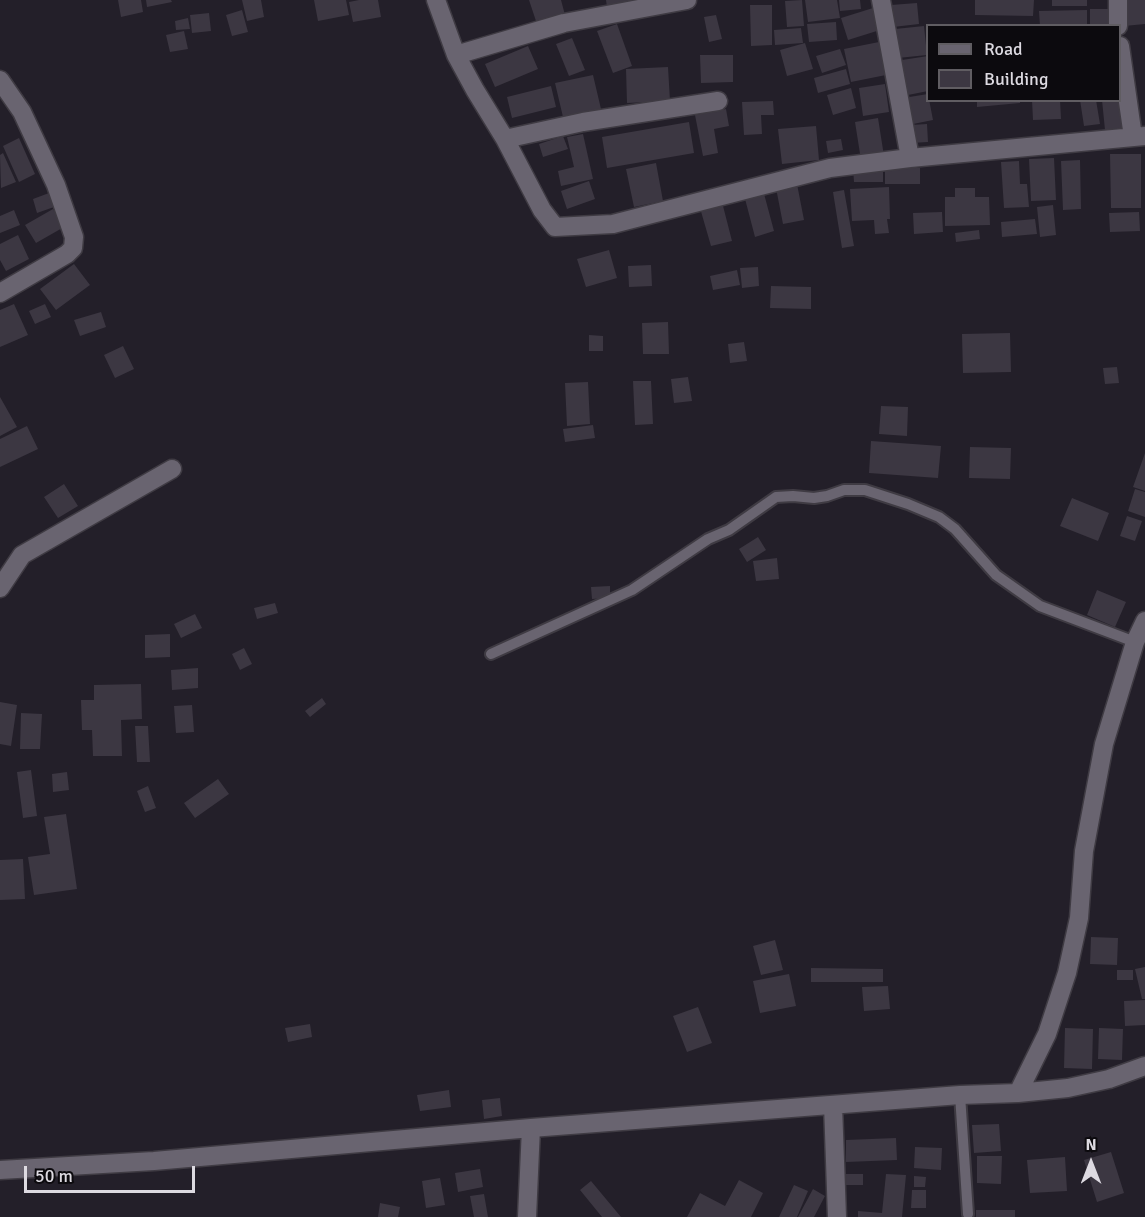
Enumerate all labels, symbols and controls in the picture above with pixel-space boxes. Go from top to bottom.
legend [926,24,1121,102]
text: Road [984,38,1023,60]
text: Building [984,68,1048,90]
north arrow [1061,1133,1121,1193]
text: N [1085,1135,1097,1155]
scale bar [27,1154,198,1192]
text: 50 m [35,1165,73,1187]

